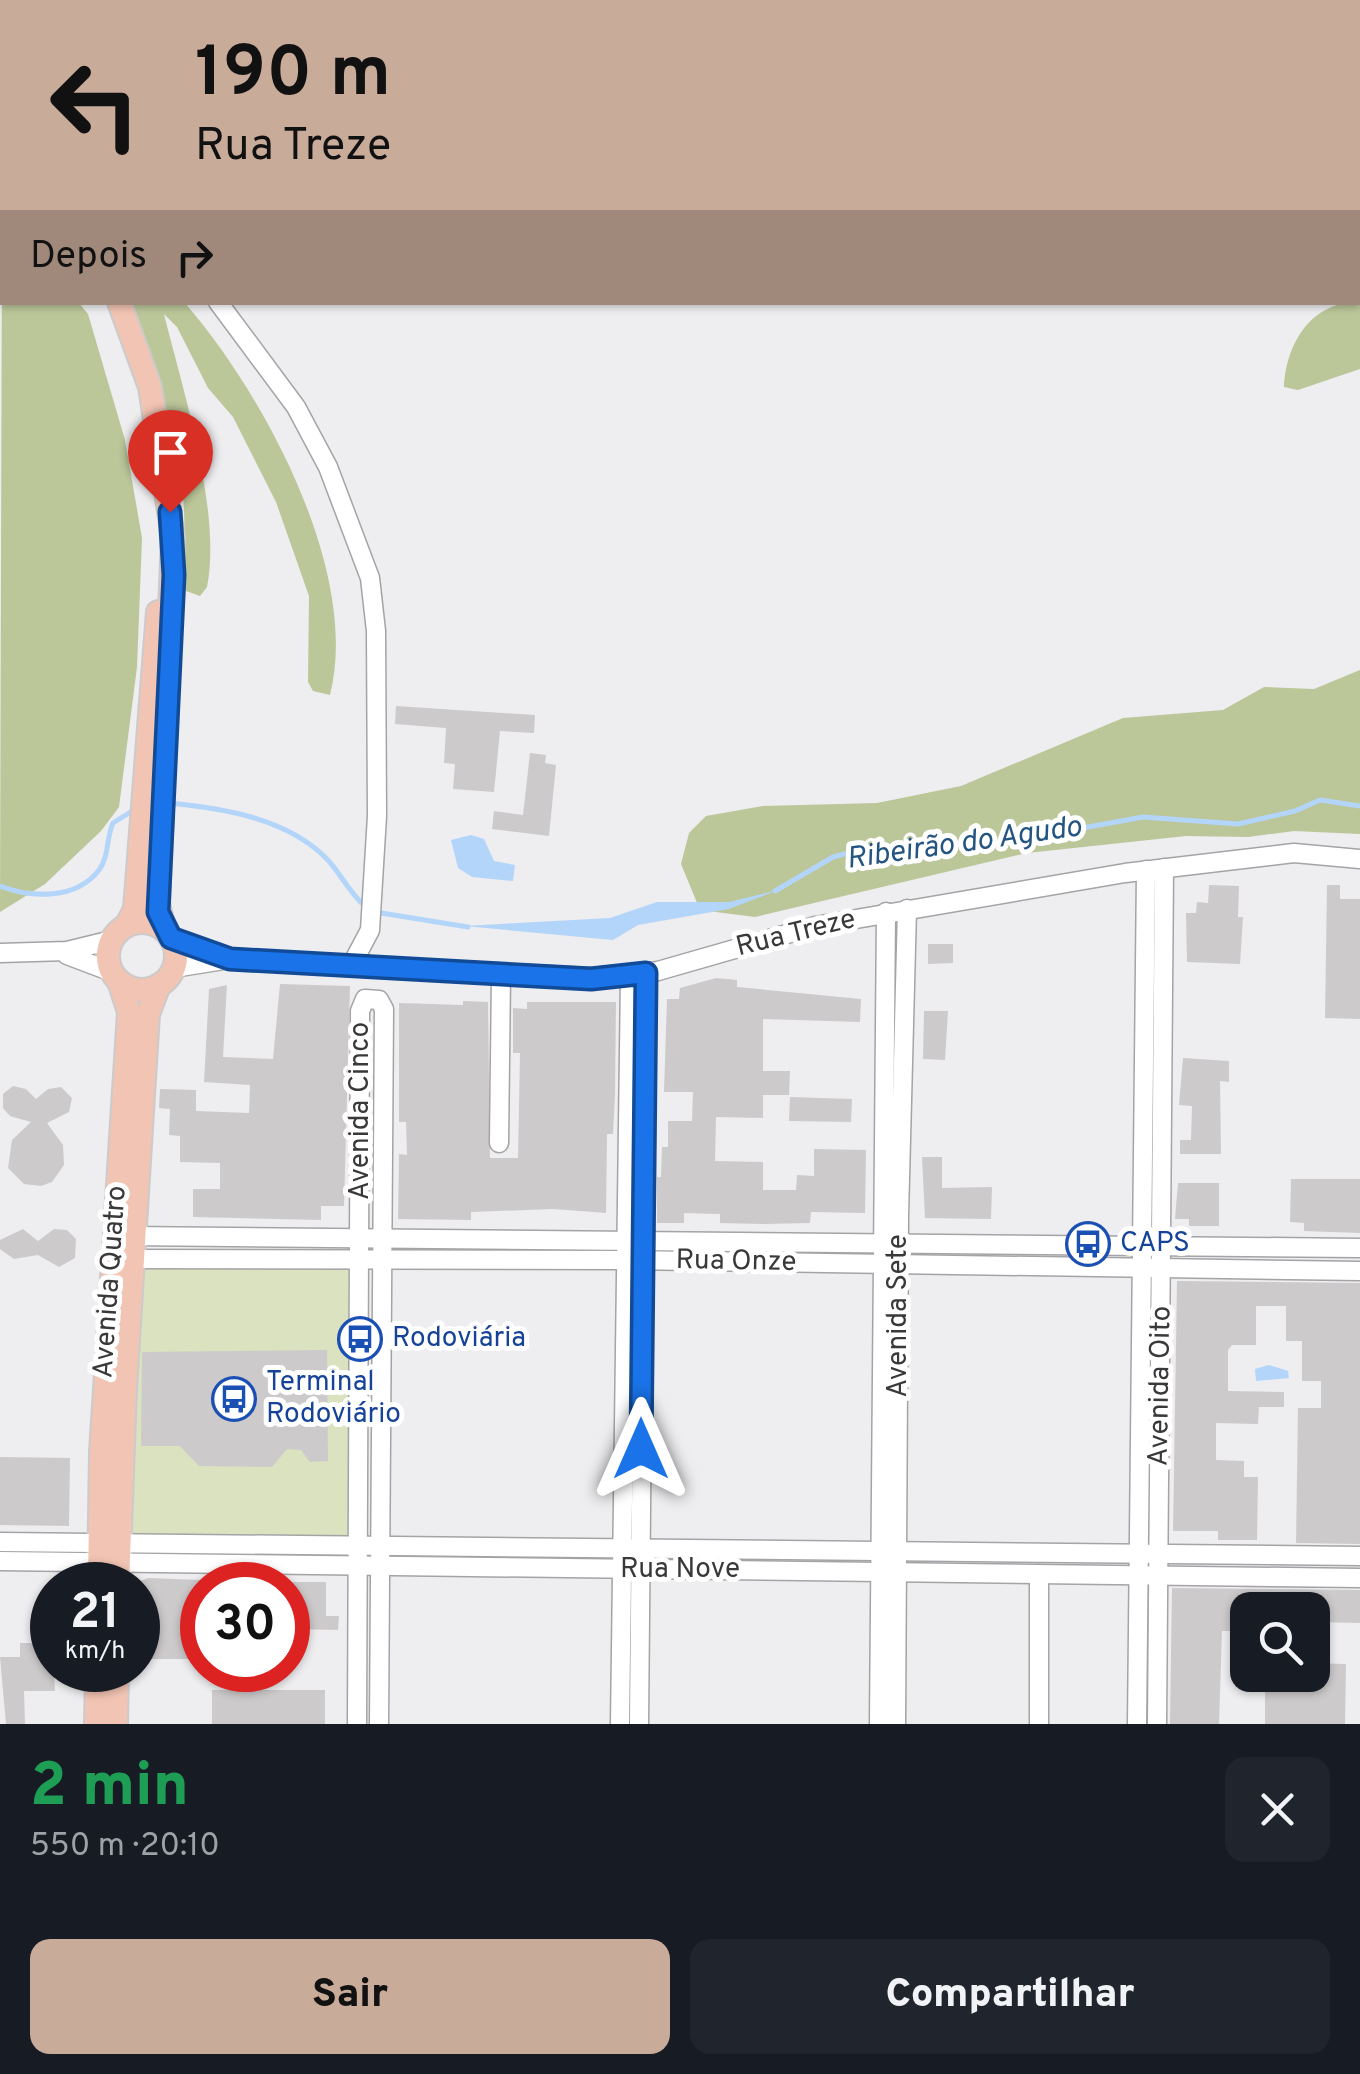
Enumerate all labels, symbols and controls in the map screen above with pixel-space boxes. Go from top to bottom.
text: 190 m [195,32,391,121]
icon: left [30,40,160,170]
text: Rua Treze [195,119,391,176]
icon: right [167,230,222,285]
text: Depois [30,233,147,282]
pin [128,410,213,513]
icon: arrive [143,425,198,480]
water label: Ribeirão do Agudo [844,809,1084,879]
street label: Rua Treze [732,902,860,966]
street label: Avenida Cinco [343,1022,379,1200]
street label: Avenida Quatro [86,1184,136,1380]
bus stop icon: CAPS [1065,1221,1111,1267]
place label: CAPS [1120,1226,1190,1262]
street label: Avenida Sete [881,1234,917,1398]
street label: Rua Onze [675,1243,797,1281]
street label: Avenida Oito [1142,1305,1180,1467]
bus stop icon: Rodoviária [337,1316,383,1362]
place label: Rodoviária [392,1321,526,1357]
place label: Terminal Rodoviário [266,1365,401,1433]
bus stop icon: Terminal Rodoviário [211,1376,257,1422]
position arrow [589,1397,693,1501]
street label: Rua Nove [620,1552,740,1588]
speed limit sign: 30 [180,1562,310,1692]
text: 21 [70,1583,120,1646]
map controls [1230,1592,1330,1692]
button: search [1230,1592,1330,1692]
text: km/h [65,1636,125,1668]
text: 2 min [30,1751,189,1827]
button: close [1225,1757,1330,1862]
text: 550 m · 20:10 [30,1827,220,1867]
button: Sair [30,1939,670,2054]
button: Compartilhar [690,1939,1330,2054]

